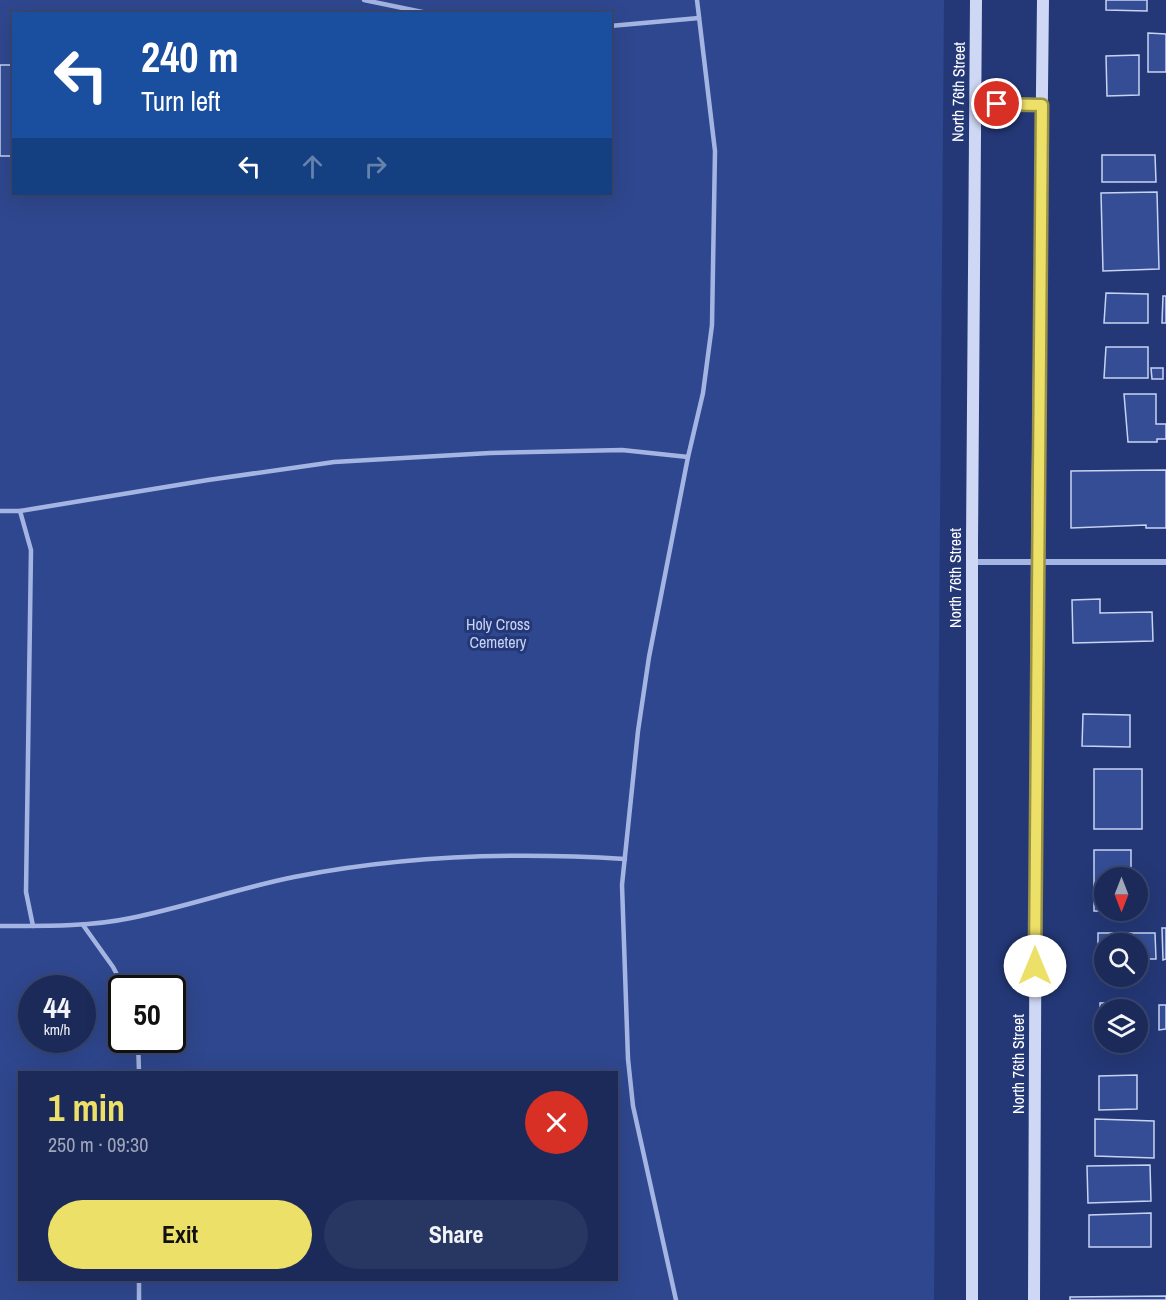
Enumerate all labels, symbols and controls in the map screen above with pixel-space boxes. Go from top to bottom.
text: 240 m [141,29,239,85]
icon: left [42,36,120,114]
street label: North 76th Street [946,42,970,142]
pin [971,78,1022,129]
text: Turn left [141,83,220,119]
icon: arrive [980,87,1013,120]
icon: left [233,150,266,183]
icon: ahead [296,150,329,183]
icon: right [359,150,392,183]
street label: North 76th Street [944,528,966,628]
park label: Holy Cross Cemetery [466,613,530,653]
north arrow [1094,867,1148,921]
map controls [1094,867,1148,1053]
button: search [1094,933,1148,987]
position arrow [1003,934,1067,998]
speed limit sign: 50 [108,975,186,1053]
text: 44 [43,987,71,1027]
button: layers [1094,999,1148,1053]
street label: North 76th Street [1007,1014,1029,1114]
text: km/h [44,1019,70,1040]
text: 1 min [48,1084,125,1132]
button: close [525,1091,588,1154]
text: 250 m · 09:30 [48,1131,148,1158]
button: Exit [48,1200,312,1269]
button: Share [324,1200,588,1269]

